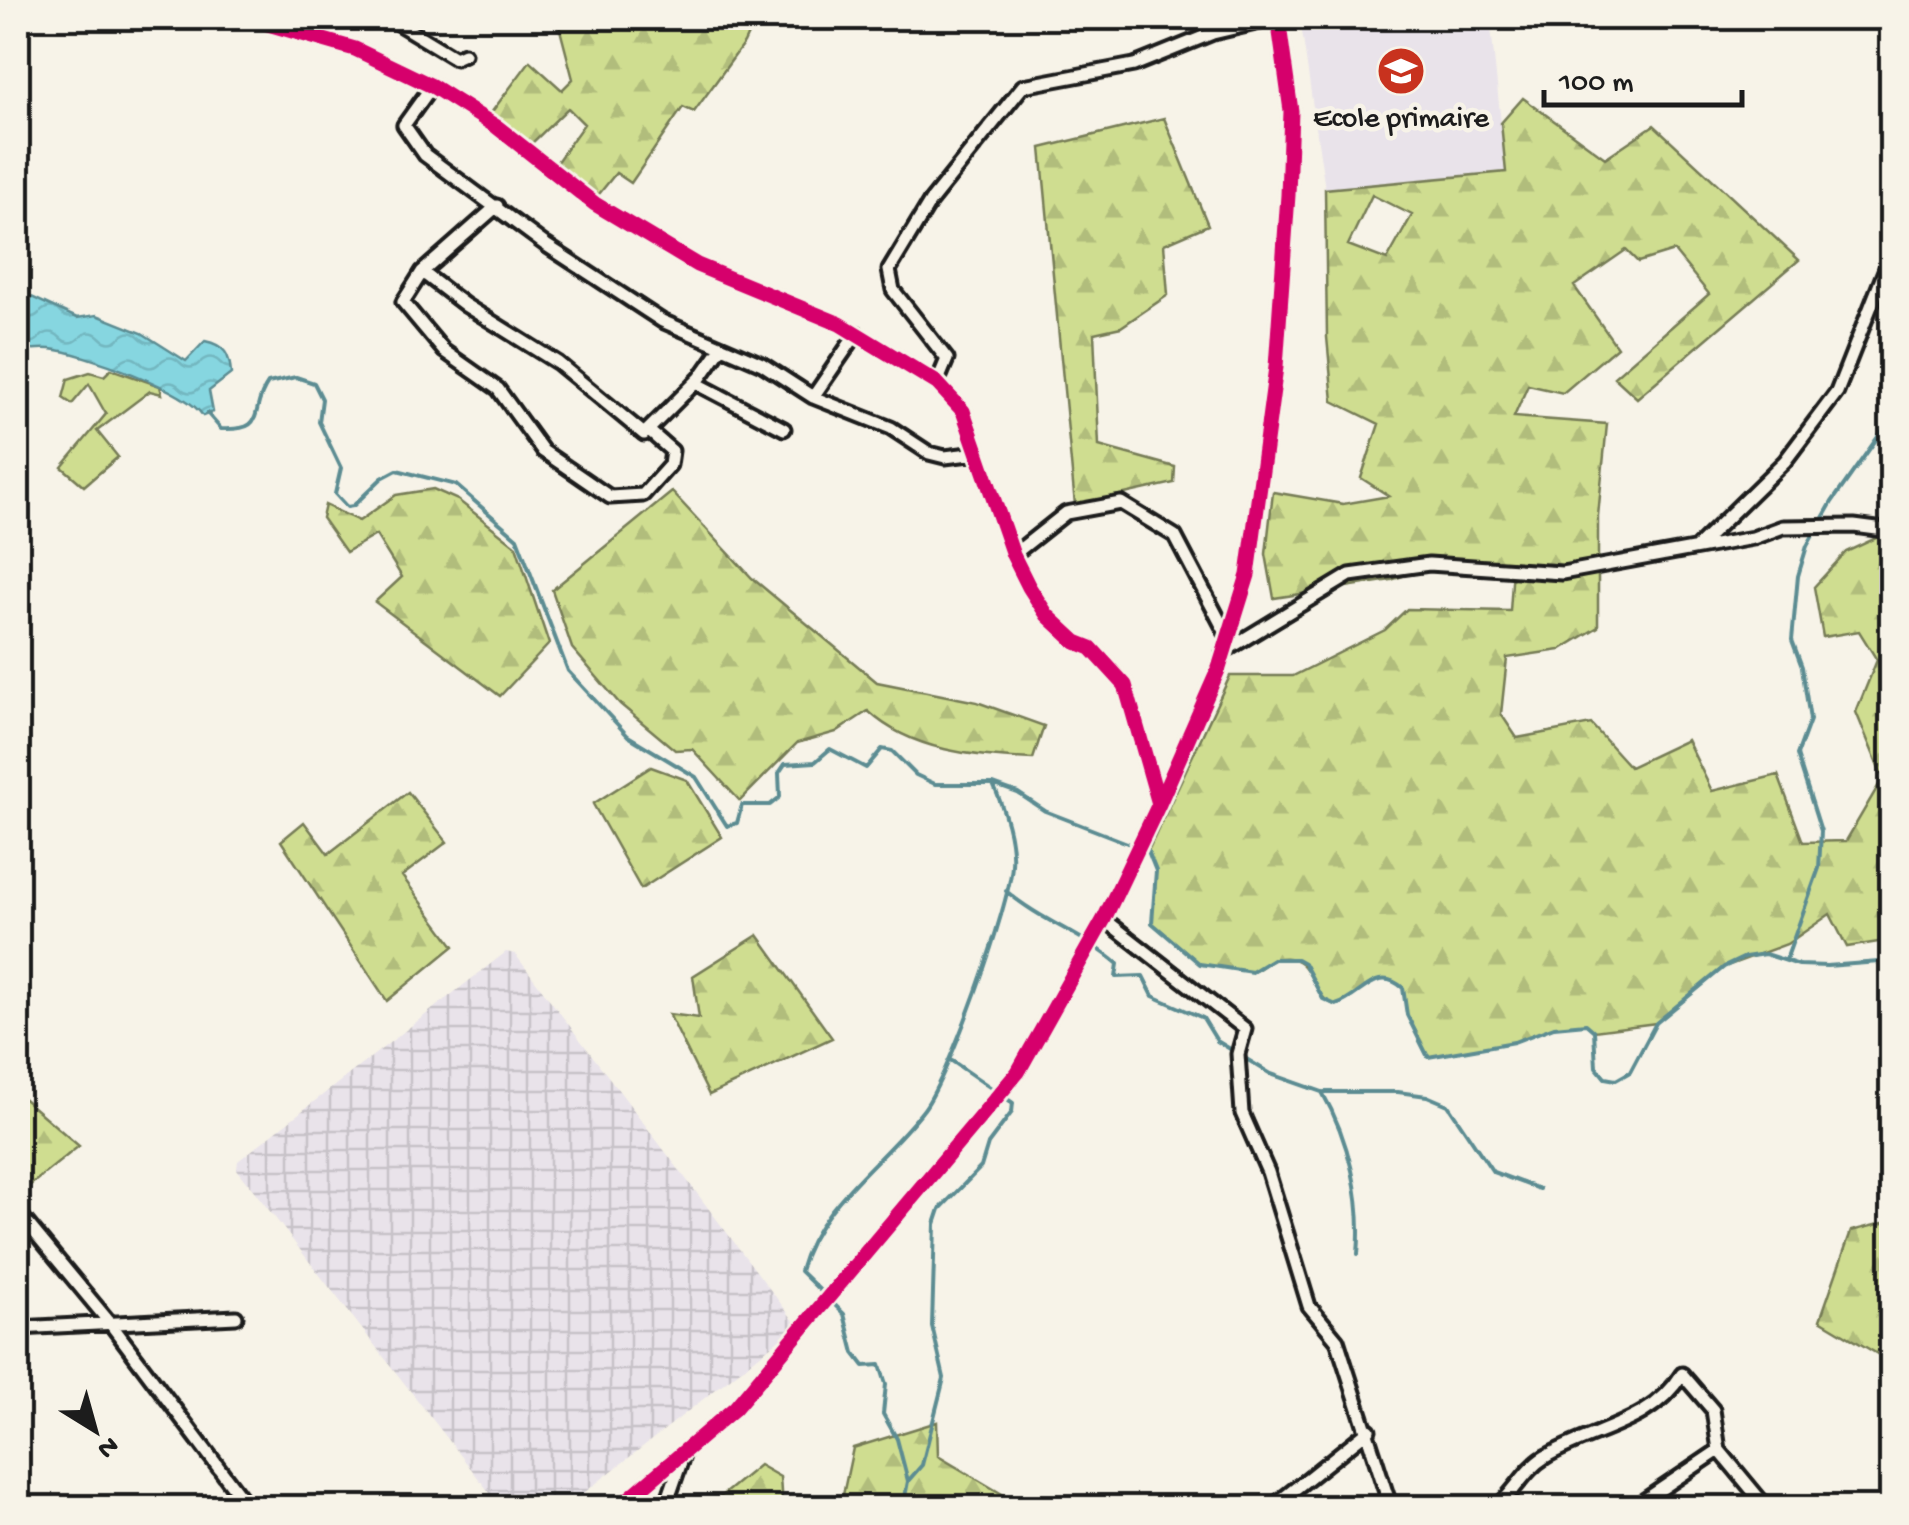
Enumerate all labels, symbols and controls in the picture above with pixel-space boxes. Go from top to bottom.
school or university icon: Ecole primaire [1375,45,1427,97]
scale bar [1544,45,1742,107]
text: 100 m [1558,67,1634,102]
place label: Ecole primaire [1313,103,1490,138]
north arrow [45,1380,145,1480]
text: N [90,1428,125,1465]

